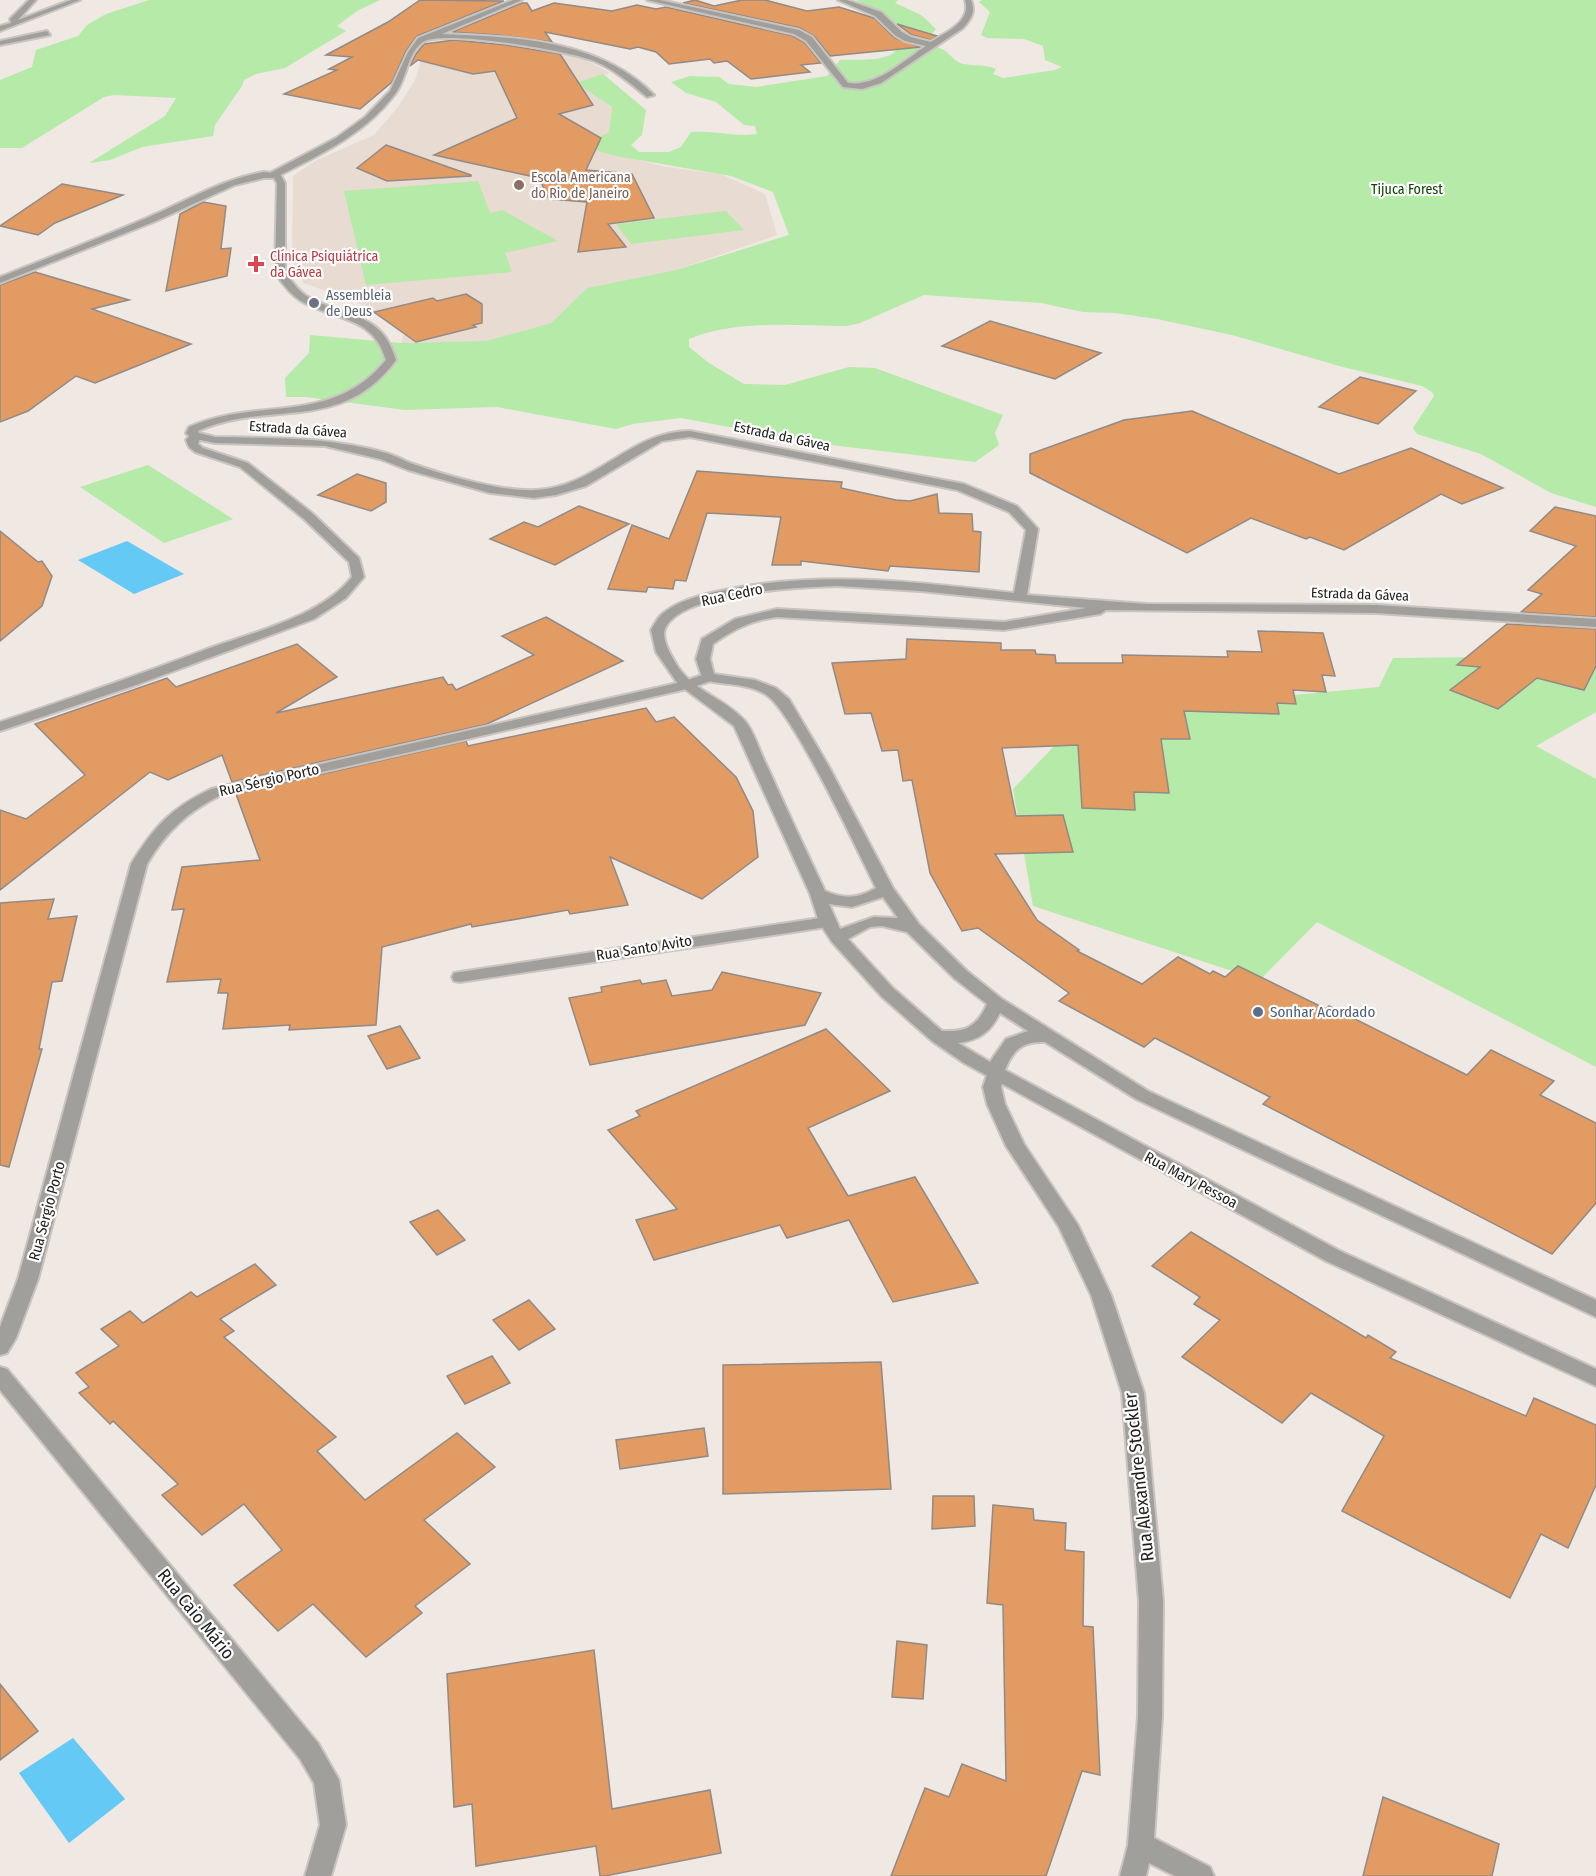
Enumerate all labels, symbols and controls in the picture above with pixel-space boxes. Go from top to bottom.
place label: Escola Americana do Rio de Janeiro [531,169,631,202]
marker: Escola Americana do Rio de Janeiro [512,178,526,192]
park label: Tijuca Forest [1371,181,1443,198]
place label: Clínica Psiquiátrica da Gávea [270,248,379,281]
marker: Clínica Psiquiátrica da Gávea [247,255,265,273]
place label: Assembleia de Deus [326,287,391,320]
marker: Assembleia de Deus [307,296,321,310]
street label: Estrada da Gávea [248,418,348,441]
street label: Estrada da Gávea [732,418,832,455]
street label: Rua Cedro [700,580,764,610]
street label: Estrada da Gávea [1311,584,1409,605]
street label: Rua Sérgio Porto [217,760,321,800]
street label: Rua Santo Avito [595,932,693,964]
place label: Sonhar Acordado [1270,1003,1375,1021]
marker: Sonhar Acordado [1251,1005,1265,1019]
street label: Rua Mary Pessoa [1141,1148,1241,1212]
street label: Rua Sérgio Porto [25,1159,69,1263]
street label: Rua Alexandre Stockler [1119,1391,1159,1562]
street label: Rua Caio Mário [153,1564,239,1664]

